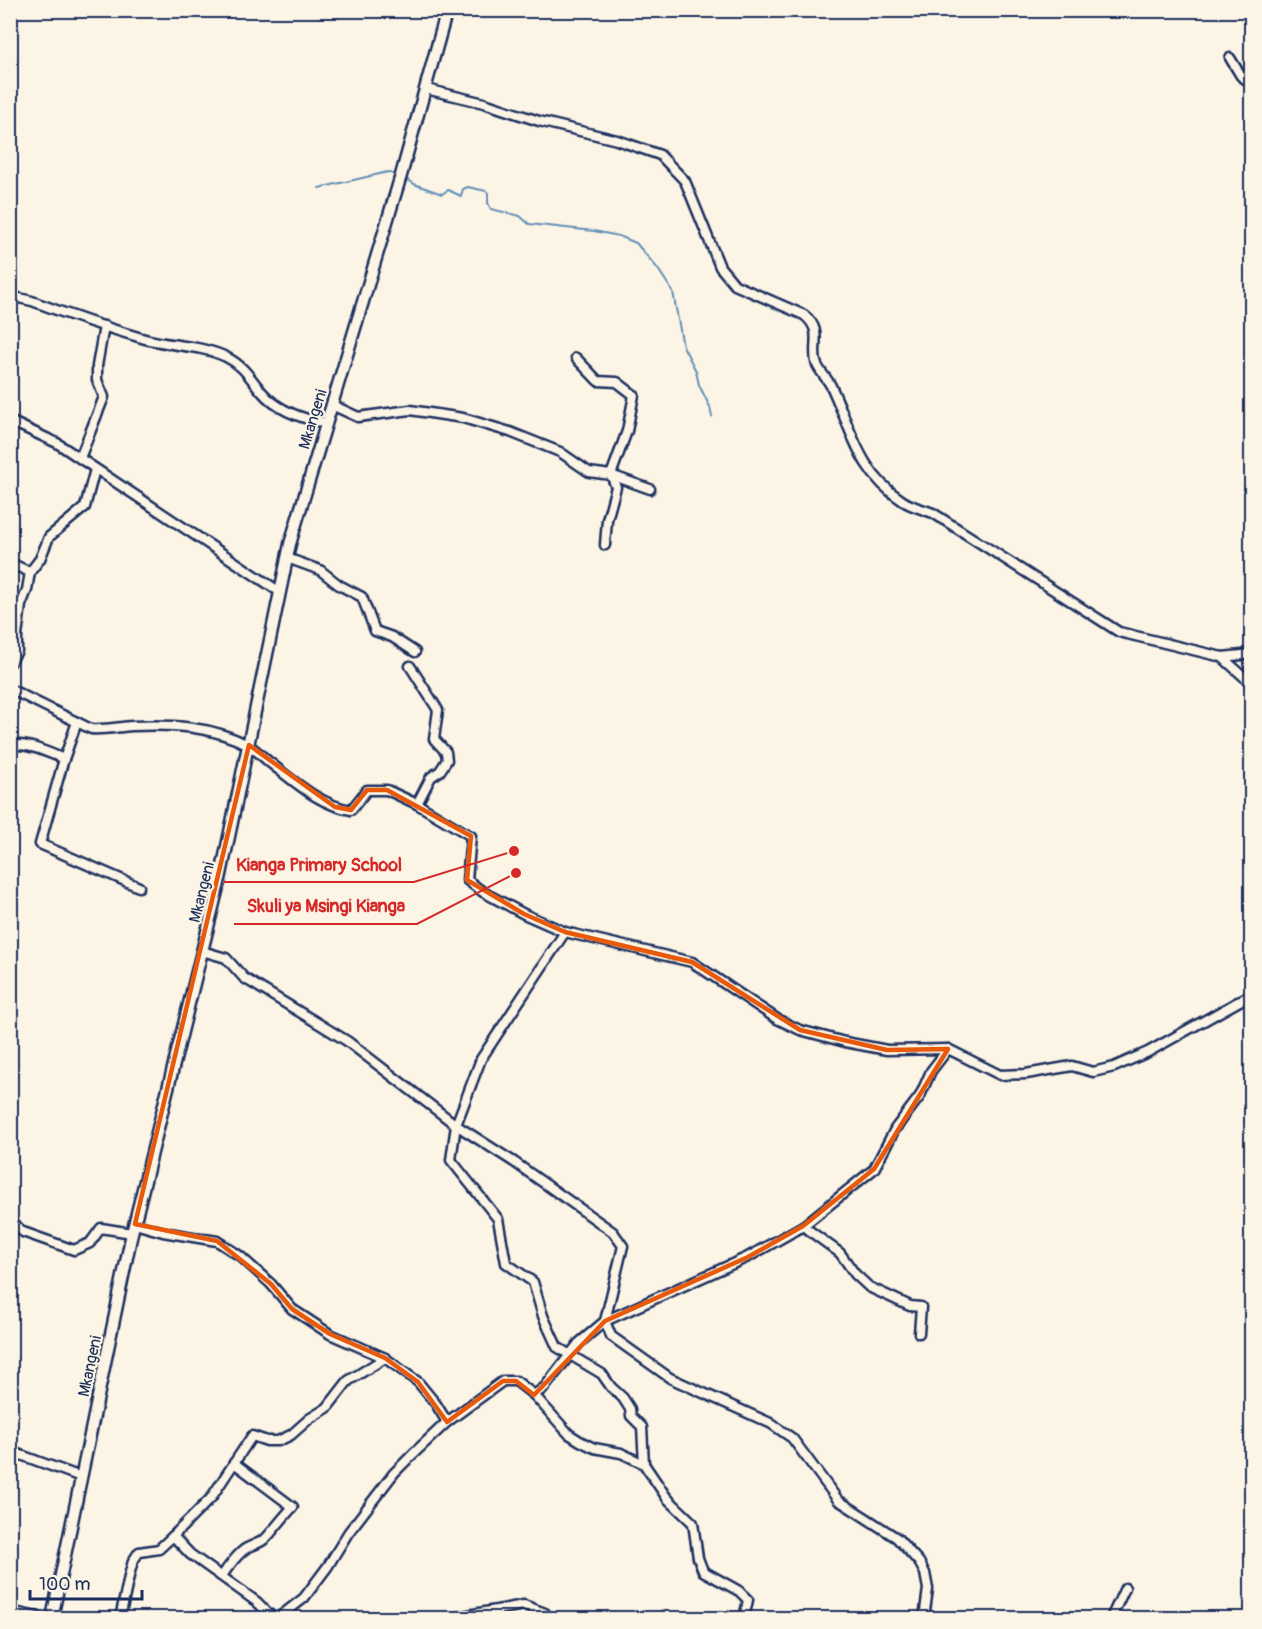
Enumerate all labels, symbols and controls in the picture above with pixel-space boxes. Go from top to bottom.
street label: Mkangeni [294,387,332,452]
callout: Kianga Primary School [224,846,414,882]
text: Kianga Primary School [236,854,402,877]
street label: Mkangeni [185,860,219,925]
callout: Skuli ya Msingi Kianga [234,888,417,924]
text: Skuli ya Msingi Kianga [247,895,406,918]
street label: Mkangeni [74,1334,106,1398]
scale bar [30,1563,142,1601]
text: 100 m [39,1573,91,1596]

